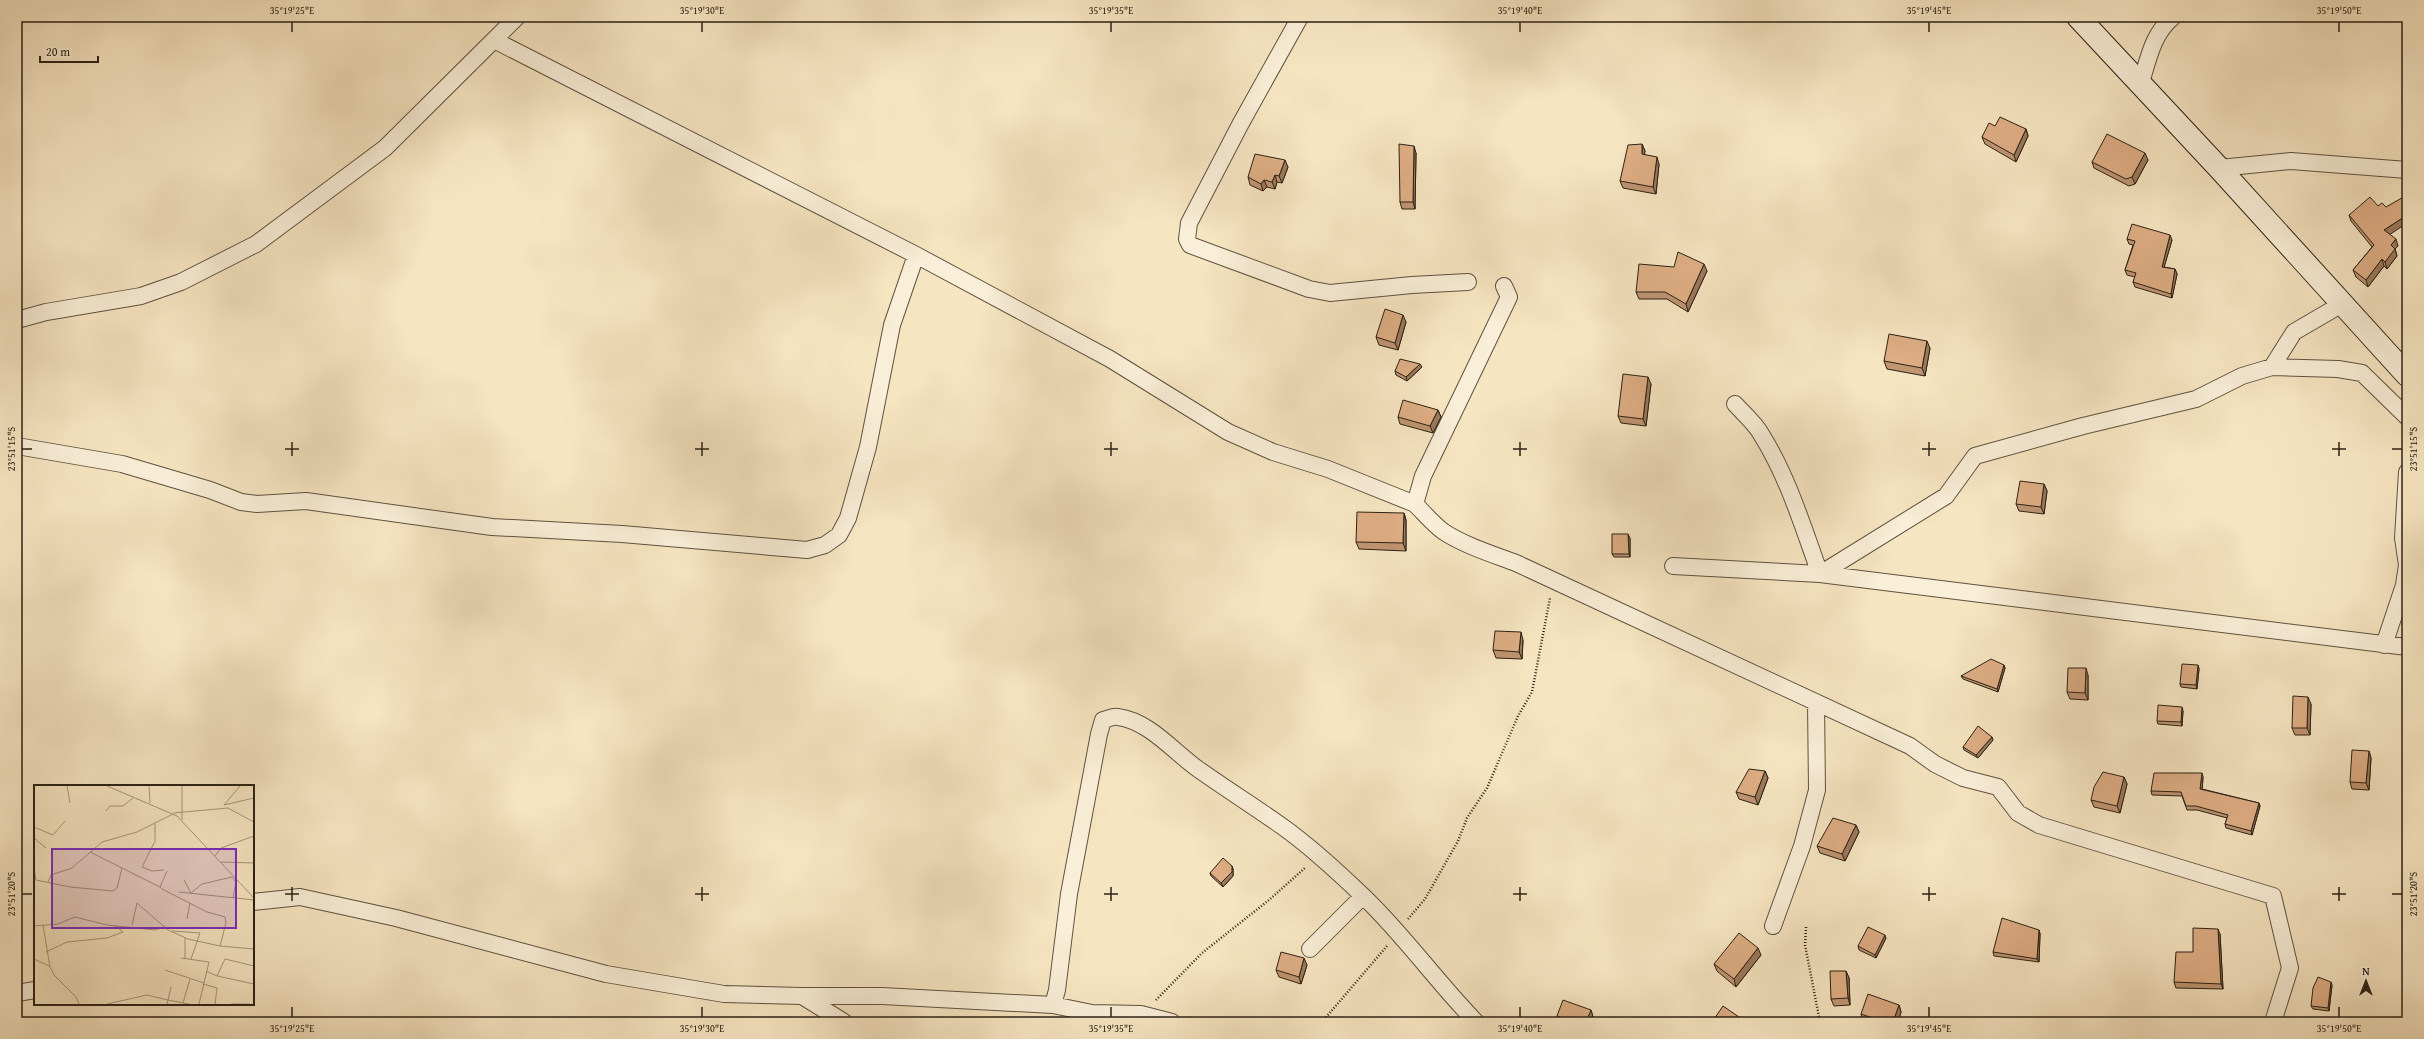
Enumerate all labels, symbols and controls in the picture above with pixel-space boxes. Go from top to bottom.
text: 35°19'25"E [270,3,314,18]
text: 35°19'30"E [680,3,724,18]
text: 35°19'35"E [1089,3,1133,18]
text: 35°19'40"E [1498,3,1542,18]
text: 35°19'45"E [1907,3,1951,18]
text: 35°19'50"E [2317,3,2361,18]
scale bar [40,38,98,64]
text: 20 m [46,43,70,60]
text: 23°51'15"S [4,427,19,471]
text: 23°51'15"S [2406,427,2421,471]
inset map [34,785,254,1005]
text: 23°51'20"S [4,872,19,916]
text: 23°51'20"S [2406,872,2421,916]
north arrow [2346,961,2386,1001]
text: N [2362,963,2370,979]
text: 35°19'25"E [270,1021,314,1036]
text: 35°19'30"E [680,1021,724,1036]
text: 35°19'35"E [1089,1021,1133,1036]
text: 35°19'40"E [1498,1021,1542,1036]
text: 35°19'45"E [1907,1021,1951,1036]
text: 35°19'50"E [2317,1021,2361,1036]

